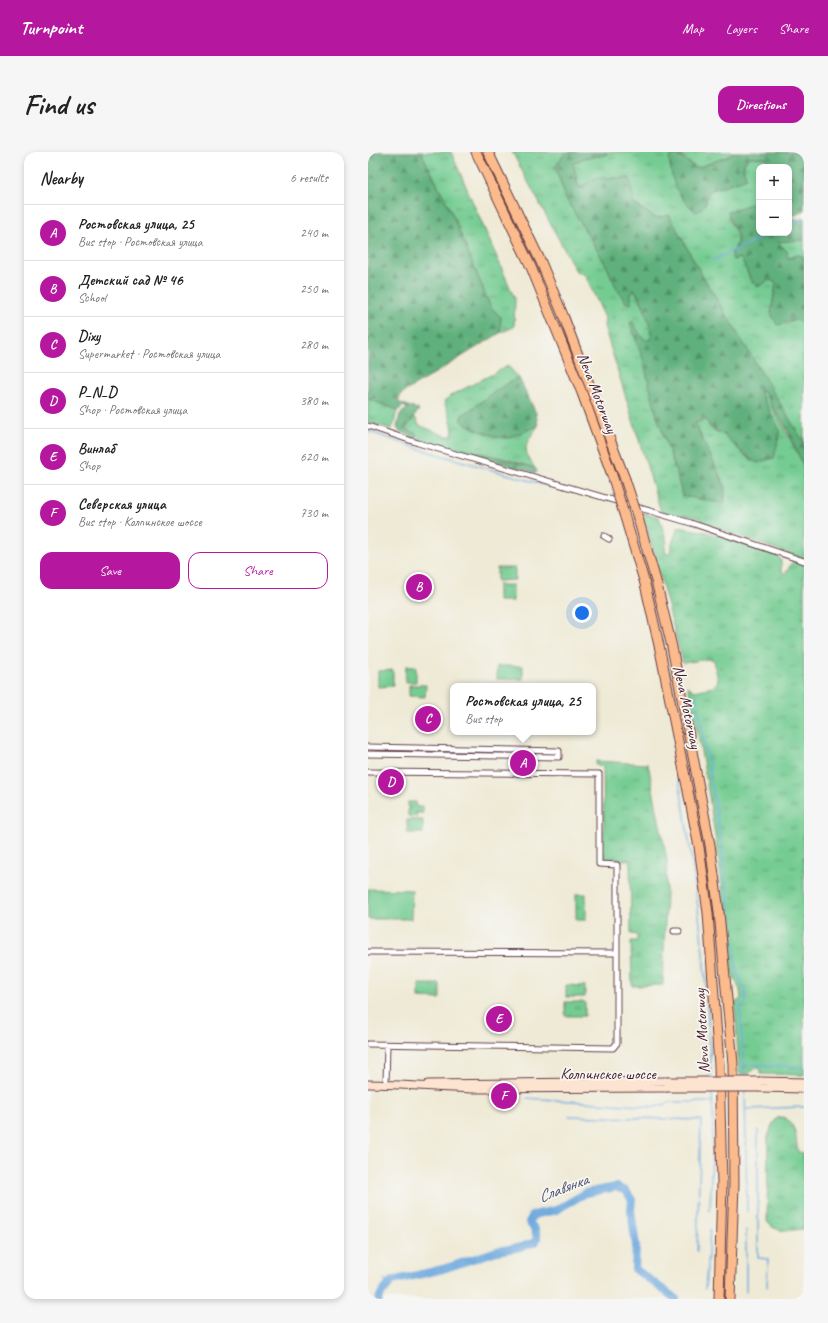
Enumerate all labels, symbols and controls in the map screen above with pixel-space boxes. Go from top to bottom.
text: Turnpoint [20,16,82,40]
text: Map [682,20,704,37]
text: Layers [726,20,757,37]
text: Share [779,20,808,37]
button: Directions [718,86,804,123]
text: Find us [24,87,94,122]
map controls [756,164,792,236]
button: + [756,164,792,200]
text: Nearby [40,168,83,189]
text: 6 results [290,170,328,186]
button: − [756,200,792,236]
text: Ростовская улица, 25 [78,215,194,234]
text: A [50,225,56,241]
text: 240 m [300,225,328,241]
text: Bus stop · Ростовская улица [78,234,202,250]
text: Детский сад № 46 [78,271,183,290]
text: B [50,281,56,297]
text: 250 m [300,281,328,297]
text: School [78,290,106,306]
text: Dixy [78,327,100,346]
text: C [50,337,56,353]
text: 280 m [300,337,328,353]
text: Supermarket · Ростовская улица [78,346,220,362]
street label: Neva Motorway [573,350,622,437]
text: P_N_D [78,383,117,402]
text: D [49,393,57,409]
text: 380 m [300,393,328,409]
text: Shop · Ростовская улица [78,402,187,418]
text: Винлаб [78,439,115,458]
text: E [50,449,56,465]
text: 620 m [300,449,328,465]
text: Shop [78,458,100,474]
text: Северская улица [78,495,166,514]
text: F [50,505,56,521]
text: 730 m [300,505,328,521]
text: Bus stop · Колпинское шоссе [78,514,202,530]
button: Save [40,552,180,589]
button: Share [188,552,328,589]
pin: B [406,572,432,602]
your location [572,603,592,623]
street label: Neva Motorway [668,664,706,752]
popup [450,683,596,735]
text: Ростовская улица, 25 [465,692,581,711]
pin: C [415,704,441,734]
text: Bus stop [465,711,503,727]
pin: A [510,748,536,778]
pin: D [378,767,404,797]
street label: Neva Motorway [690,987,714,1074]
pin: E [486,1004,512,1034]
street label: Колпинское шоссе [560,1064,658,1084]
pin: F [491,1081,517,1111]
water label: Славянка [535,1168,593,1207]

